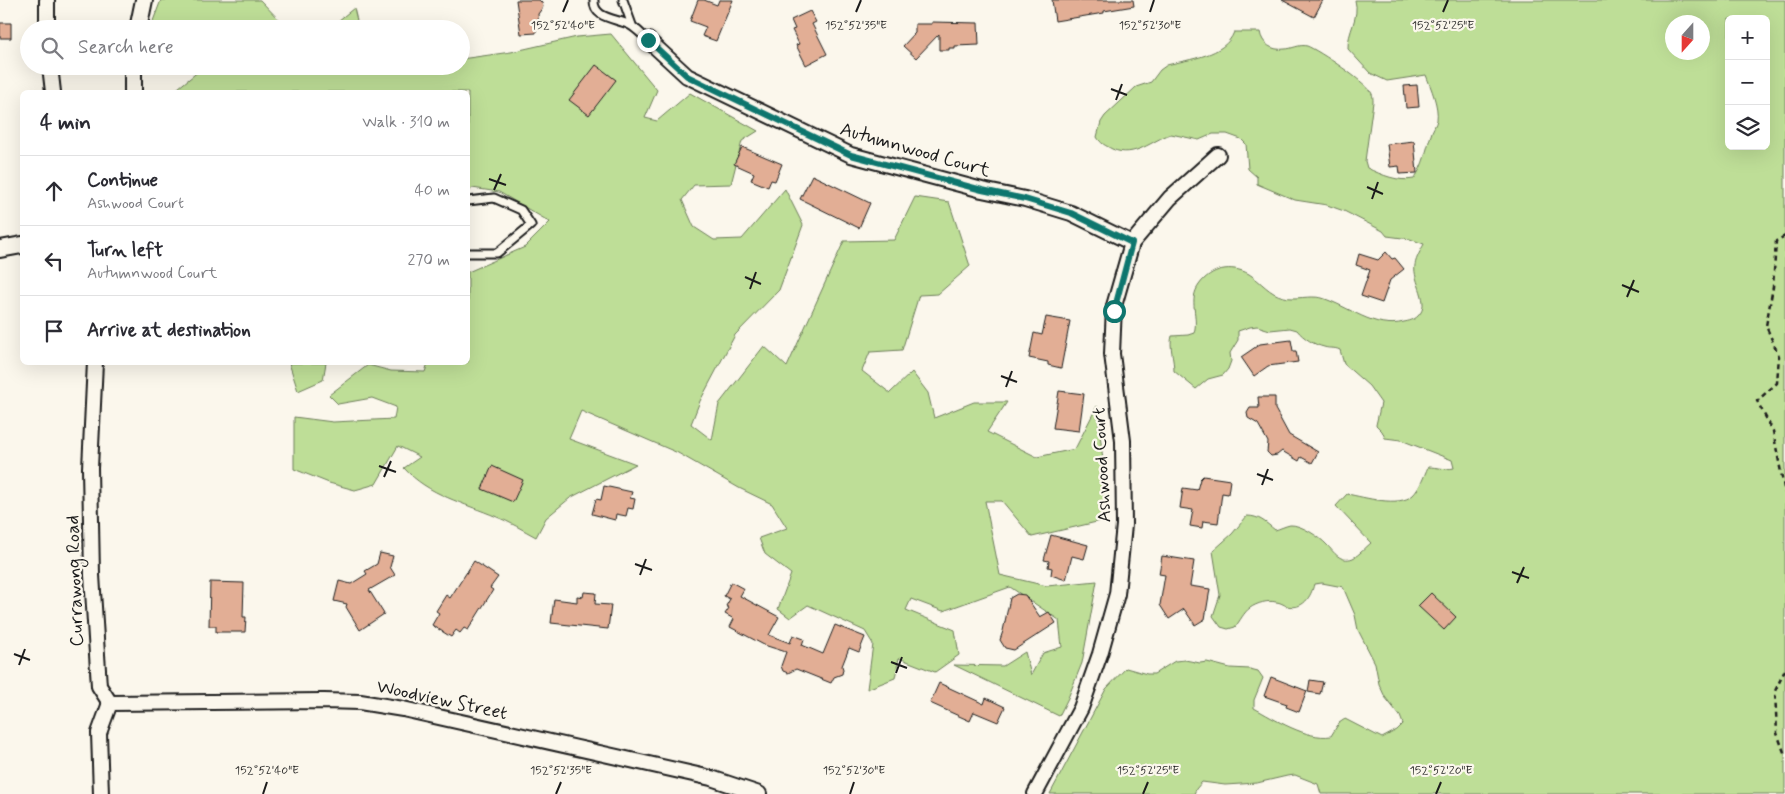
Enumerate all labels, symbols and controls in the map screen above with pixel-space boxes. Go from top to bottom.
north arrow [1665,15,1710,60]
map controls [1725,15,1770,150]
button: + [1725,15,1770,60]
text: 152°52'40"E [531,18,595,34]
text: 152°52'35"E [825,18,887,34]
text: 152°52'30"E [1119,18,1181,34]
text: 152°52'25"E [1412,18,1474,34]
search box [20,20,470,75]
route end [637,29,660,52]
icon: search [38,34,66,62]
text: Search here [78,35,174,60]
button: − [1725,60,1770,105]
button: layers [1725,105,1770,150]
text: 4 min [40,109,91,137]
text: Walk · 310 m [362,112,450,133]
street label: Autumnwood Court [837,117,993,183]
text: Continue [87,168,158,193]
icon: ahead [40,177,68,205]
text: 40 m [414,180,450,201]
text: Ashwood Court [87,193,184,214]
text: Turn left [87,238,163,263]
icon: left [40,247,68,275]
text: 270 m [407,250,450,271]
text: Autumnwood Court [87,263,217,284]
route start [1103,300,1126,323]
icon: arrive [40,317,68,345]
text: Arrive at destination [87,318,251,343]
street label: Ashwood Court [1087,407,1117,523]
street label: Currawong Road [60,515,92,647]
street label: Woodview Street [374,674,510,726]
text: 152°52'40"E [235,763,299,779]
text: 152°52'35"E [530,763,592,779]
text: 152°52'30"E [823,763,885,779]
text: 152°52'25"E [1117,763,1179,779]
text: 152°52'20"E [1409,763,1473,779]

